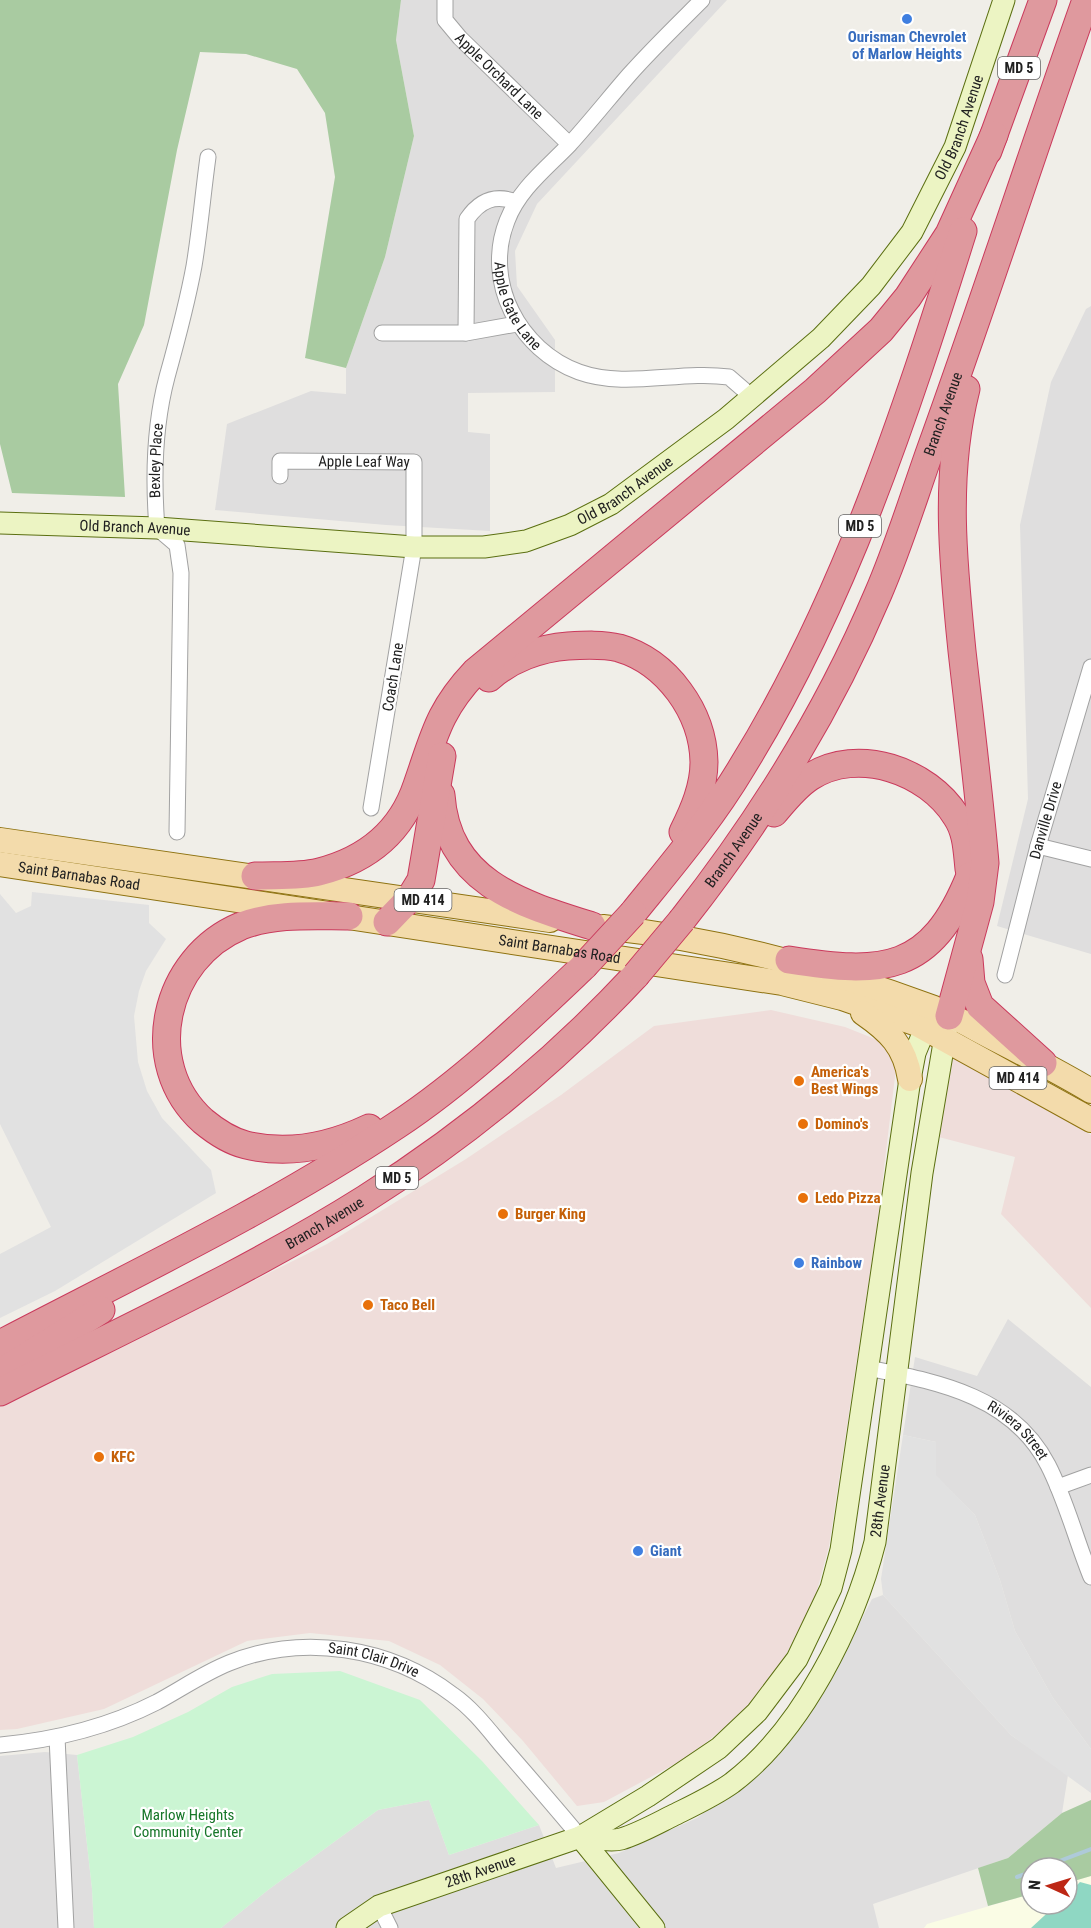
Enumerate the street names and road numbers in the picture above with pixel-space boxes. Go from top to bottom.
street label: Apple Orchard Lane [451,29,547,123]
road number: MD 5 [998,57,1040,79]
street label: Old Branch Avenue [931,73,987,183]
street label: Apple Gate Lane [490,261,545,354]
street label: Branch Avenue [920,370,966,458]
street label: Bexley Place [146,422,167,498]
street label: Apple Leaf Way [318,452,410,471]
street label: Old Branch Avenue [574,452,676,529]
road number: MD 5 [839,515,881,537]
street label: Old Branch Avenue [79,517,191,539]
street label: Coach Lane [379,641,407,713]
street label: Danville Drive [1026,779,1066,861]
street label: Branch Avenue [701,809,766,891]
street label: Saint Barnabas Road [17,858,141,894]
road number: MD 414 [394,889,452,911]
street label: Saint Barnabas Road [497,931,622,967]
road number: MD 414 [990,1067,1046,1089]
road number: MD 5 [376,1167,418,1189]
street label: Branch Avenue [282,1193,367,1253]
street label: Riviera Street [984,1397,1052,1463]
street label: 28th Avenue [867,1464,894,1538]
street label: Saint Clair Drive [327,1639,422,1681]
street label: 28th Avenue [443,1851,518,1892]

